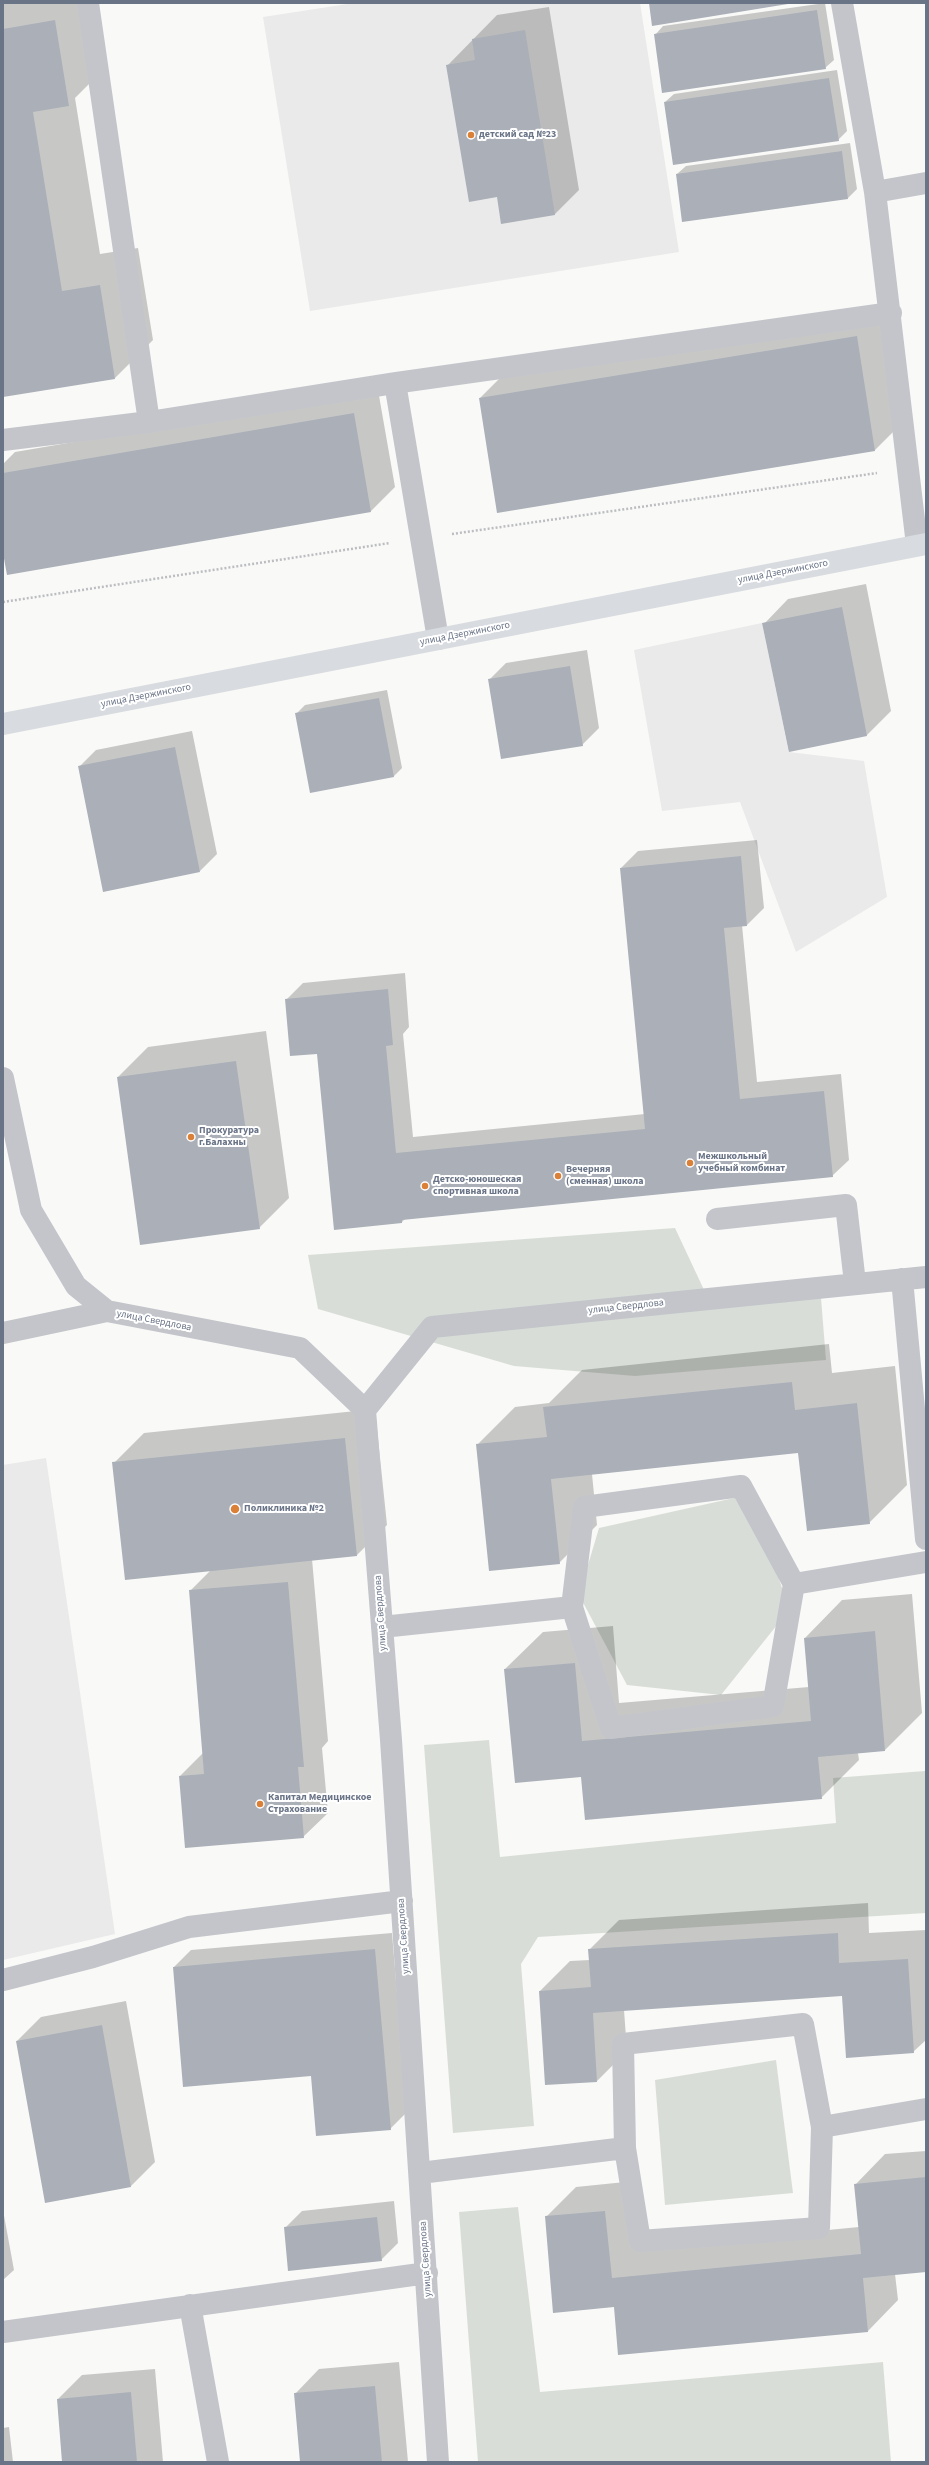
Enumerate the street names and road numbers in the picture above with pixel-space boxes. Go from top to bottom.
street label: улица Дзержинского [737,557,829,587]
street label: улица Дзержинского [419,619,511,649]
street label: улица Дзержинского [100,681,192,711]
street label: улица Свердлова [588,1297,664,1317]
street label: улица Свердлова [116,1308,192,1334]
street label: улица Свердлова [372,1575,390,1651]
street label: улица Свердлова [395,1898,413,1974]
street label: улица Свердлова [417,2221,435,2297]

